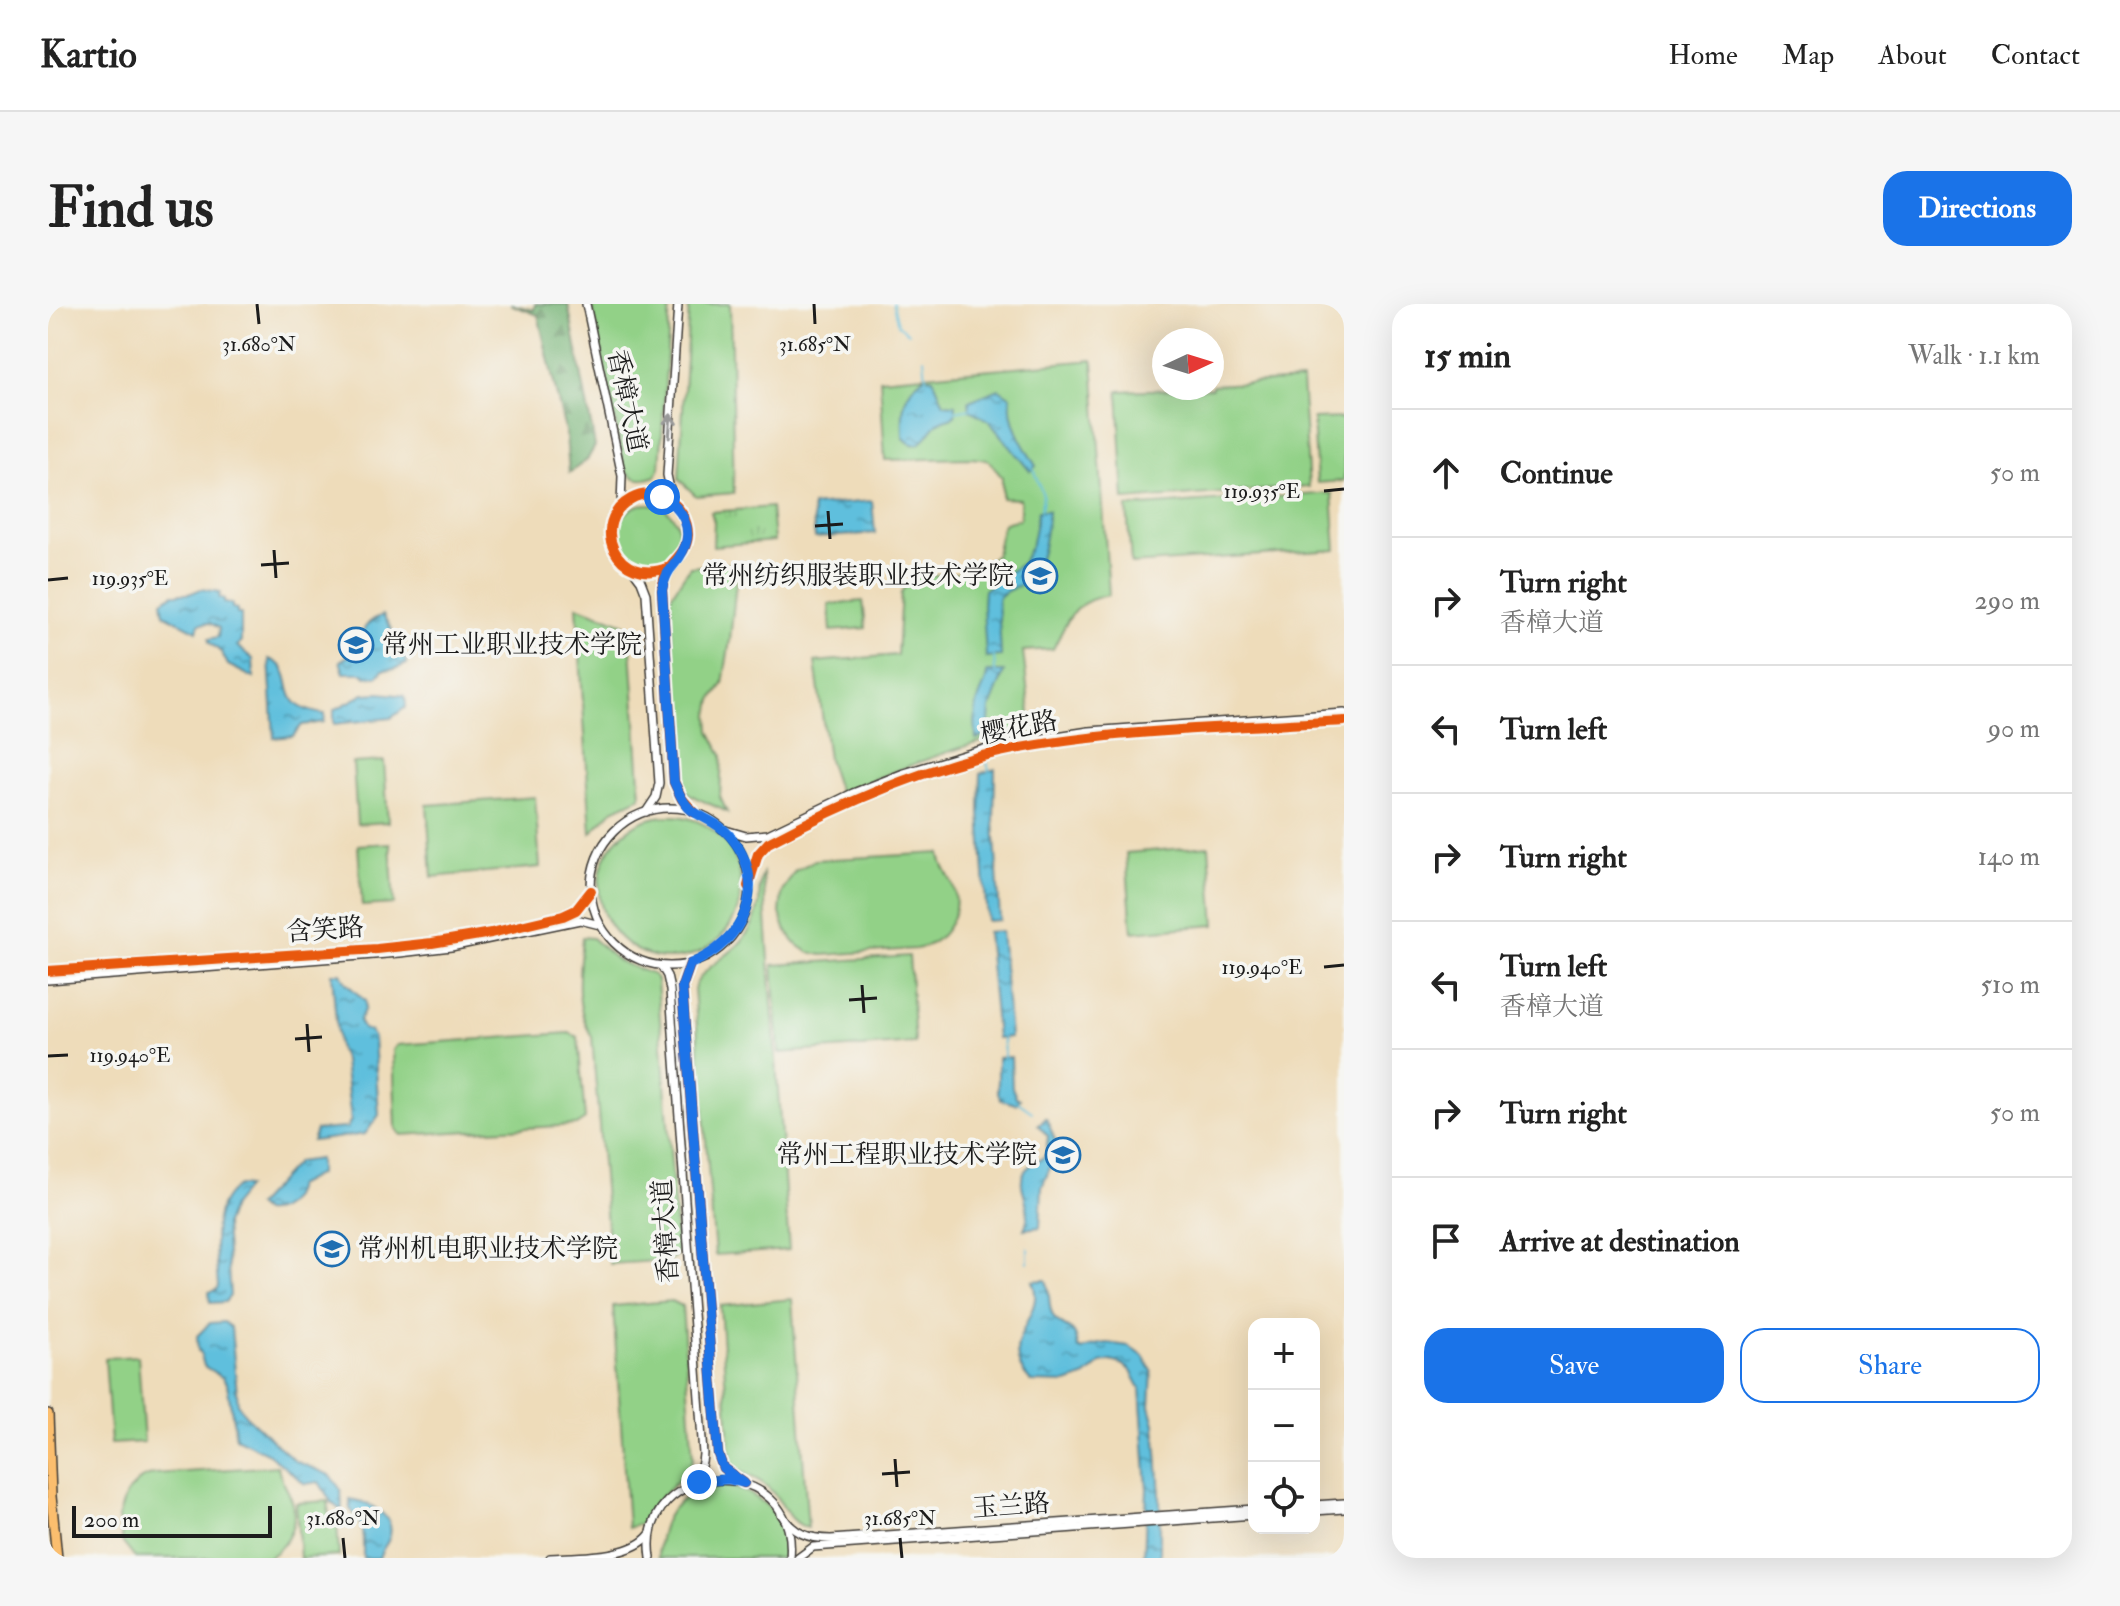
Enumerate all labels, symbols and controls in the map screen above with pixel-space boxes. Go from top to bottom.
text: Kartio [40,31,137,79]
text: Home [1668,38,1738,73]
text: Map [1782,38,1834,73]
text: About [1878,38,1947,73]
text: Contact [1991,38,2080,73]
button: Directions [1883,171,2072,246]
text: Find us [48,173,214,244]
north arrow [1152,328,1224,400]
text: 31.680°N [222,332,296,357]
text: 31.685°N [779,332,851,357]
text: 15 min [1424,335,1511,378]
text: Walk · 1.1 km [1908,340,2040,372]
street label: 香樟大道 [601,347,653,455]
one-way arrow [663,413,678,440]
icon: ahead [1424,451,1468,495]
text: Continue [1500,455,1613,492]
text: 50 m [1990,457,2040,489]
route start [644,479,680,515]
text: 119.935°E [1224,479,1300,504]
school or university icon: 常州纺织服装职业技术学院 [1021,557,1059,595]
place label: 常州纺织服装职业技术学院 [702,560,1014,592]
text: Turn right [1500,564,1627,601]
text: 119.935°E [92,566,168,591]
icon: right [1424,579,1468,623]
text: 290 m [1975,585,2040,617]
text: 香樟大道 [1500,607,1604,639]
school or university icon: 常州工业职业技术学院 [337,626,375,664]
place label: 常州工业职业技术学院 [382,629,642,661]
street label: 樱花路 [978,705,1060,751]
icon: left [1424,707,1468,751]
text: Turn left [1500,711,1607,748]
text: 90 m [1988,713,2040,745]
icon: right [1424,835,1468,879]
text: Turn right [1500,839,1627,876]
text: 140 m [1978,841,2040,873]
street label: 含笑路 [285,911,365,949]
text: Turn left [1500,948,1607,985]
text: 119.940°E [1221,955,1303,980]
icon: left [1424,963,1468,1007]
text: 510 m [1980,969,2040,1001]
text: 香樟大道 [1500,991,1604,1023]
text: 119.940°E [89,1043,171,1068]
icon: right [1424,1091,1468,1135]
text: Turn right [1500,1095,1627,1132]
text: 50 m [1990,1097,2040,1129]
school or university icon: 常州工程职业技术学院 [1044,1136,1082,1174]
place label: 常州工程职业技术学院 [777,1139,1037,1171]
street label: 香樟大道 [646,1178,686,1284]
icon: arrive [1424,1219,1468,1263]
text: Arrive at destination [1500,1223,1740,1260]
school or university icon: 常州机电职业技术学院 [313,1230,351,1268]
place label: 常州机电职业技术学院 [358,1233,618,1265]
map controls [1248,1318,1320,1534]
button: + [1248,1318,1320,1390]
button: Save [1424,1328,1724,1403]
button: Share [1740,1328,2040,1403]
button: − [1248,1390,1320,1462]
button: locate [1248,1462,1320,1534]
route end [681,1464,717,1500]
street label: 玉兰路 [971,1487,1051,1525]
scale bar [72,1502,272,1538]
text: 200 m [84,1506,139,1534]
text: 31.680°N [306,1506,380,1531]
text: 31.685°N [864,1506,936,1531]

